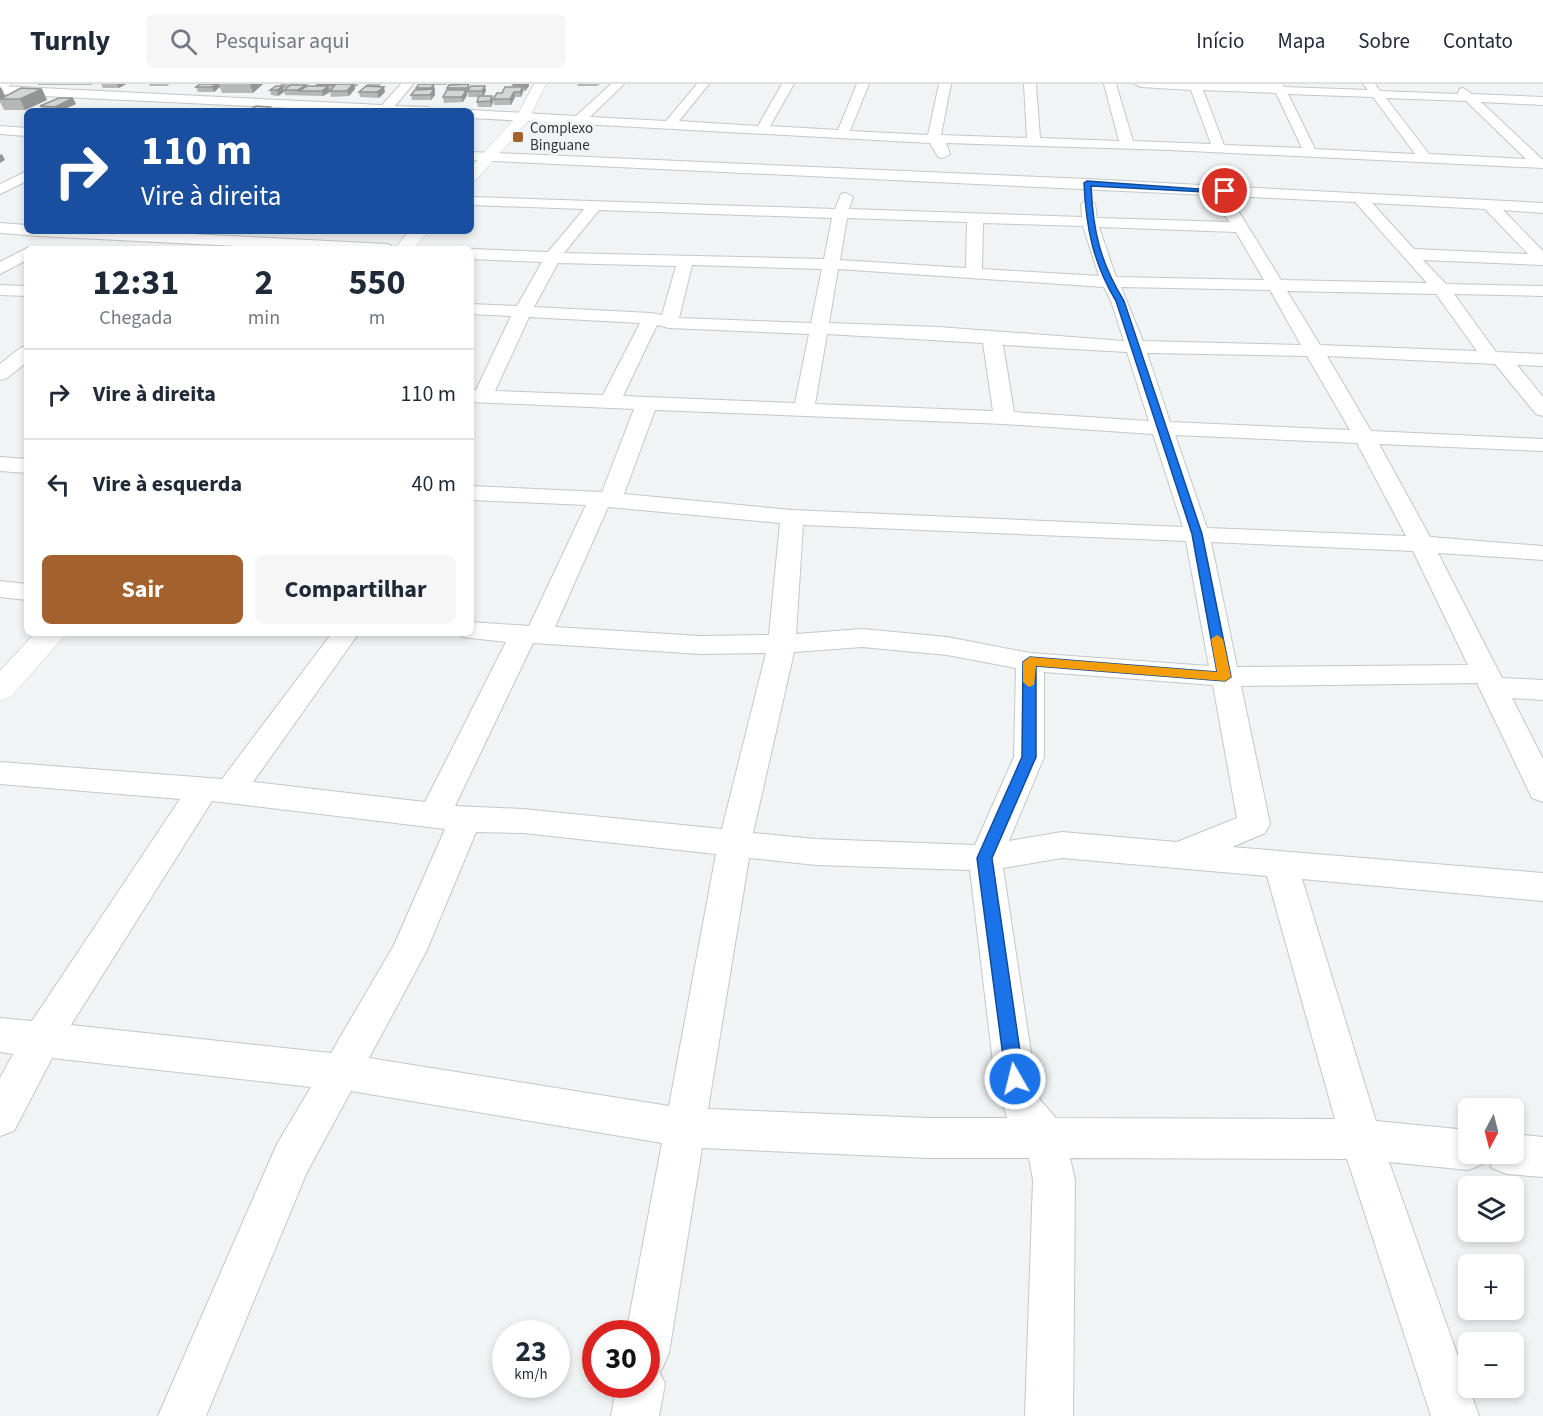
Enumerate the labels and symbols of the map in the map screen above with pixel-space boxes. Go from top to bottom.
place label: Complexo Binguane [530,118,593,156]
marker: Complexo Binguane [511,130,525,144]
pin [1199,165,1250,216]
position arrow [983,1047,1047,1111]
north arrow [1458,1098,1524,1164]
speed limit sign: 30 [582,1320,660,1398]

